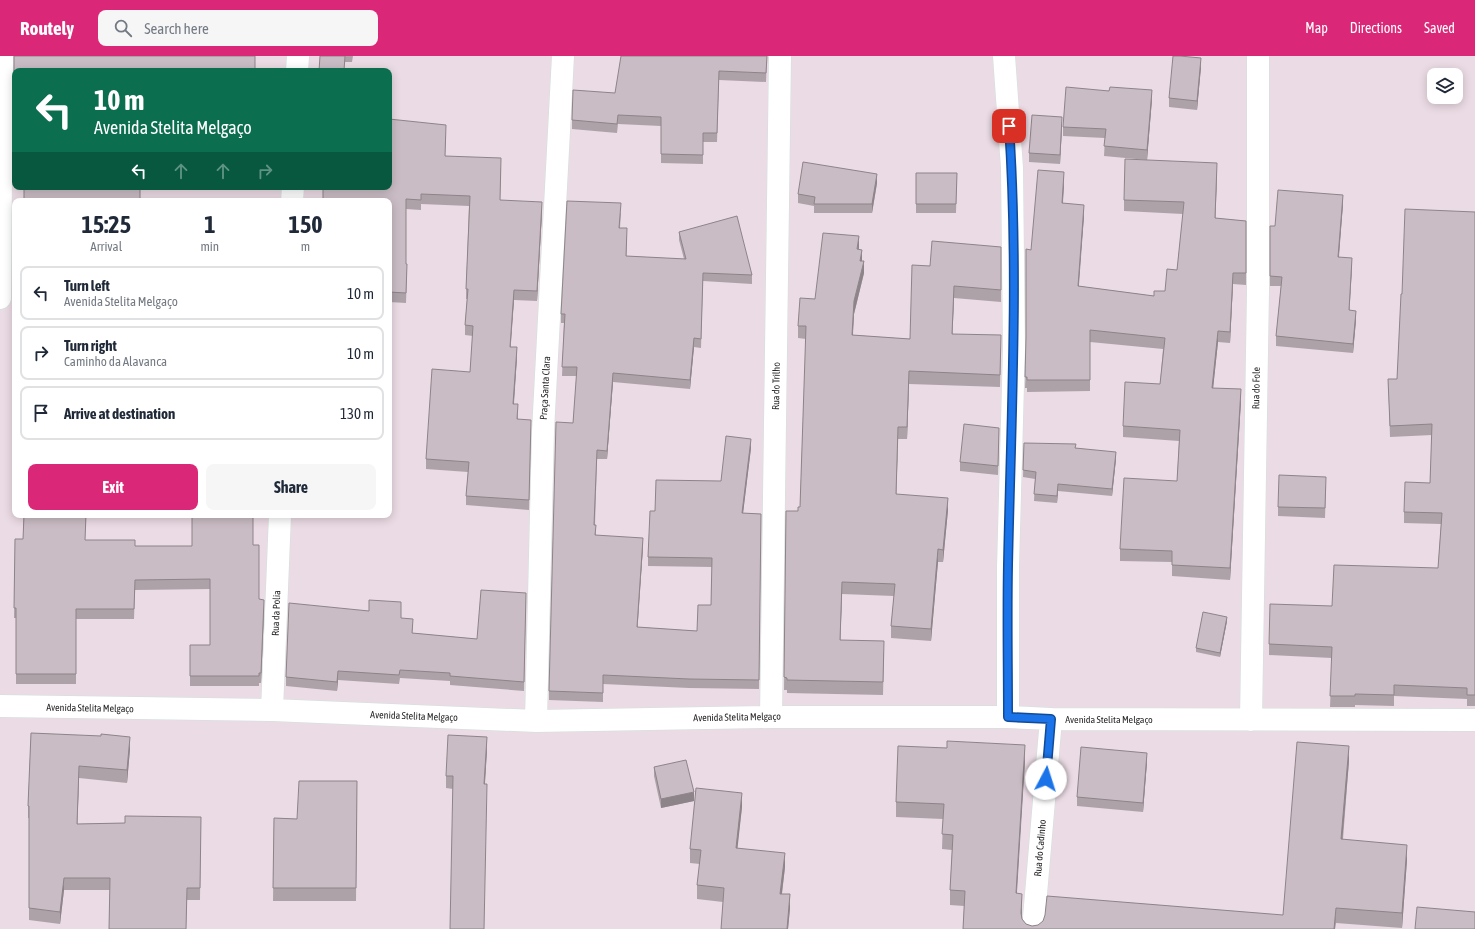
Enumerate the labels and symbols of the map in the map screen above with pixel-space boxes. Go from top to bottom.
pin [992,109,1026,143]
street label: Praça Santa Clara [538,356,552,420]
street label: Rua do Trilho [770,362,782,410]
street label: Rua do Fole [1250,366,1262,409]
street label: Rua da Polia [270,590,282,636]
street label: Avenida Stelita Melgaço [46,702,134,714]
street label: Avenida Stelita Melgaço [370,709,458,723]
street label: Avenida Stelita Melgaço [693,711,781,723]
street label: Avenida Stelita Melgaço [1065,714,1153,725]
position arrow [1025,758,1067,800]
street label: Rua do Cadinho [1032,819,1048,877]

